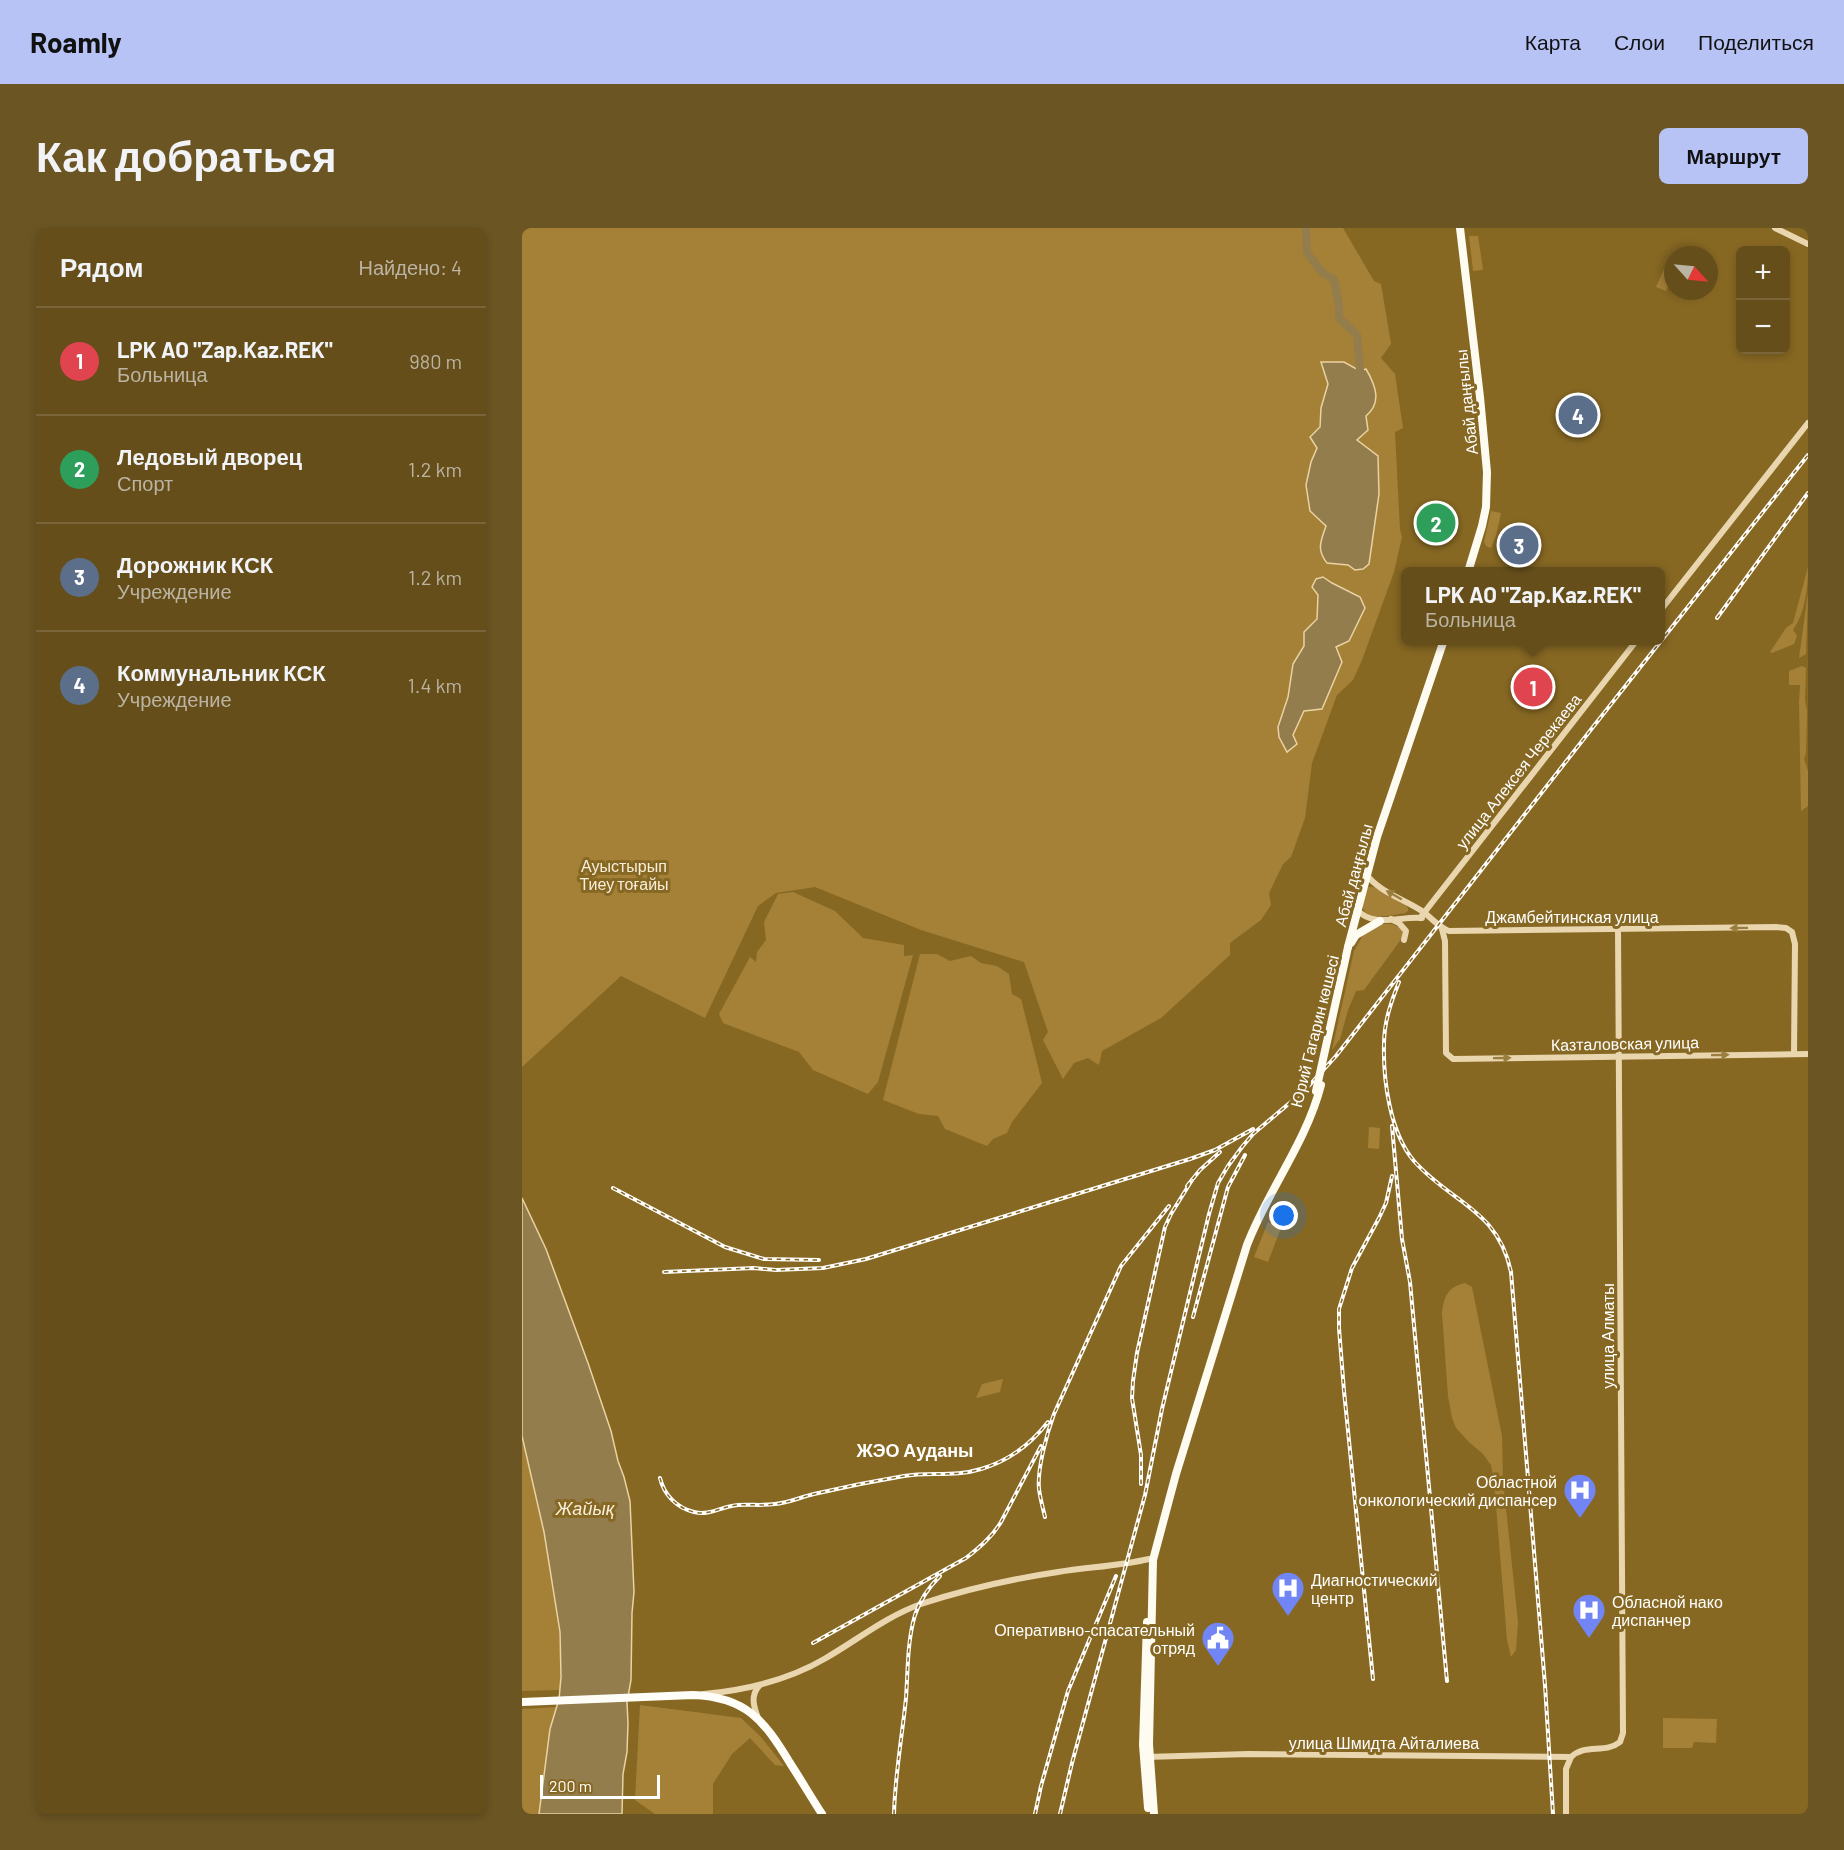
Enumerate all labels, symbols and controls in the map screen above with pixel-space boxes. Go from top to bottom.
text: Roamly [30,25,122,59]
text: Карта [1525,29,1581,54]
text: Слои [1614,29,1665,54]
text: Поделиться [1698,29,1814,54]
button: Маршрут [1659,128,1808,184]
text: Как добраться [36,130,336,180]
north arrow [1664,246,1718,300]
map controls [1736,246,1790,354]
button: + [1736,246,1790,300]
text: Рядом [60,251,143,282]
text: Найдено: 4 [359,255,462,279]
button: − [1736,300,1790,354]
text: LPK AO "Zap.Kaz.REK" [117,336,333,362]
street label: Абай даңғылы [1451,348,1481,456]
text: 1 [76,349,83,373]
text: 980 m [409,349,462,373]
text: Больница [117,362,208,386]
pin: 4 [1558,392,1598,438]
text: Ледовый дворец [117,443,302,469]
text: 2 [74,457,85,481]
text: 1.2 km [408,457,462,481]
text: Спорт [117,471,173,495]
pin: 2 [1416,500,1456,546]
pin: 3 [1500,522,1538,568]
text: Дорожник КСК [117,551,273,577]
text: 3 [74,565,85,589]
text: 1.2 km [408,565,462,589]
popup [1401,567,1665,645]
text: Учреждение [117,579,232,603]
text: LPK AO "Zap.Kaz.REK" [1425,581,1641,607]
text: Больница [1425,607,1516,631]
text: Коммунальник КСК [117,659,326,685]
pin: 1 [1514,664,1552,710]
text: 4 [73,673,86,697]
text: 1.4 km [408,673,462,697]
text: Учреждение [117,687,232,711]
street label: улица Алексея Черекаева [1451,690,1585,852]
street label: Абай даңғылы [1330,821,1376,929]
park label: Ауыстырып Тиеу тоғайы [579,856,669,893]
one-way arrow [1385,890,1402,900]
street label: Джамбейтинская улица [1485,907,1659,926]
one-way arrow [1730,923,1749,932]
street label: Юрий Гагарин көшесі [1286,953,1342,1109]
street label: Казталовская улица [1551,1032,1699,1054]
one-way arrow [1710,1050,1729,1060]
one-way arrow [1492,1053,1511,1063]
your location [1269,1201,1298,1230]
street label: улица Алматы [1598,1283,1617,1389]
district label: ЖЭО Ауданы [856,1439,973,1461]
place label: Областной онкологический диспансер [1359,1472,1557,1509]
hospital icon: Областной онкологический диспансер [1562,1472,1598,1519]
water label: Жайық [555,1497,616,1519]
hospital icon: Диагностический центр [1270,1570,1306,1617]
place label: Диагностический центр [1311,1570,1438,1607]
hospital icon: Обласной нако диспанчер [1571,1592,1607,1639]
place label: Обласной нако диспанчер [1612,1592,1723,1629]
place label: Оперативно-спасательный отряд [994,1620,1196,1657]
public building icon: Оперативно-спасательный отряд [1200,1620,1236,1667]
street label: улица Шмидта Айталиева [1289,1733,1479,1752]
scale bar [540,1772,660,1800]
text: 200 m [549,1776,592,1795]

